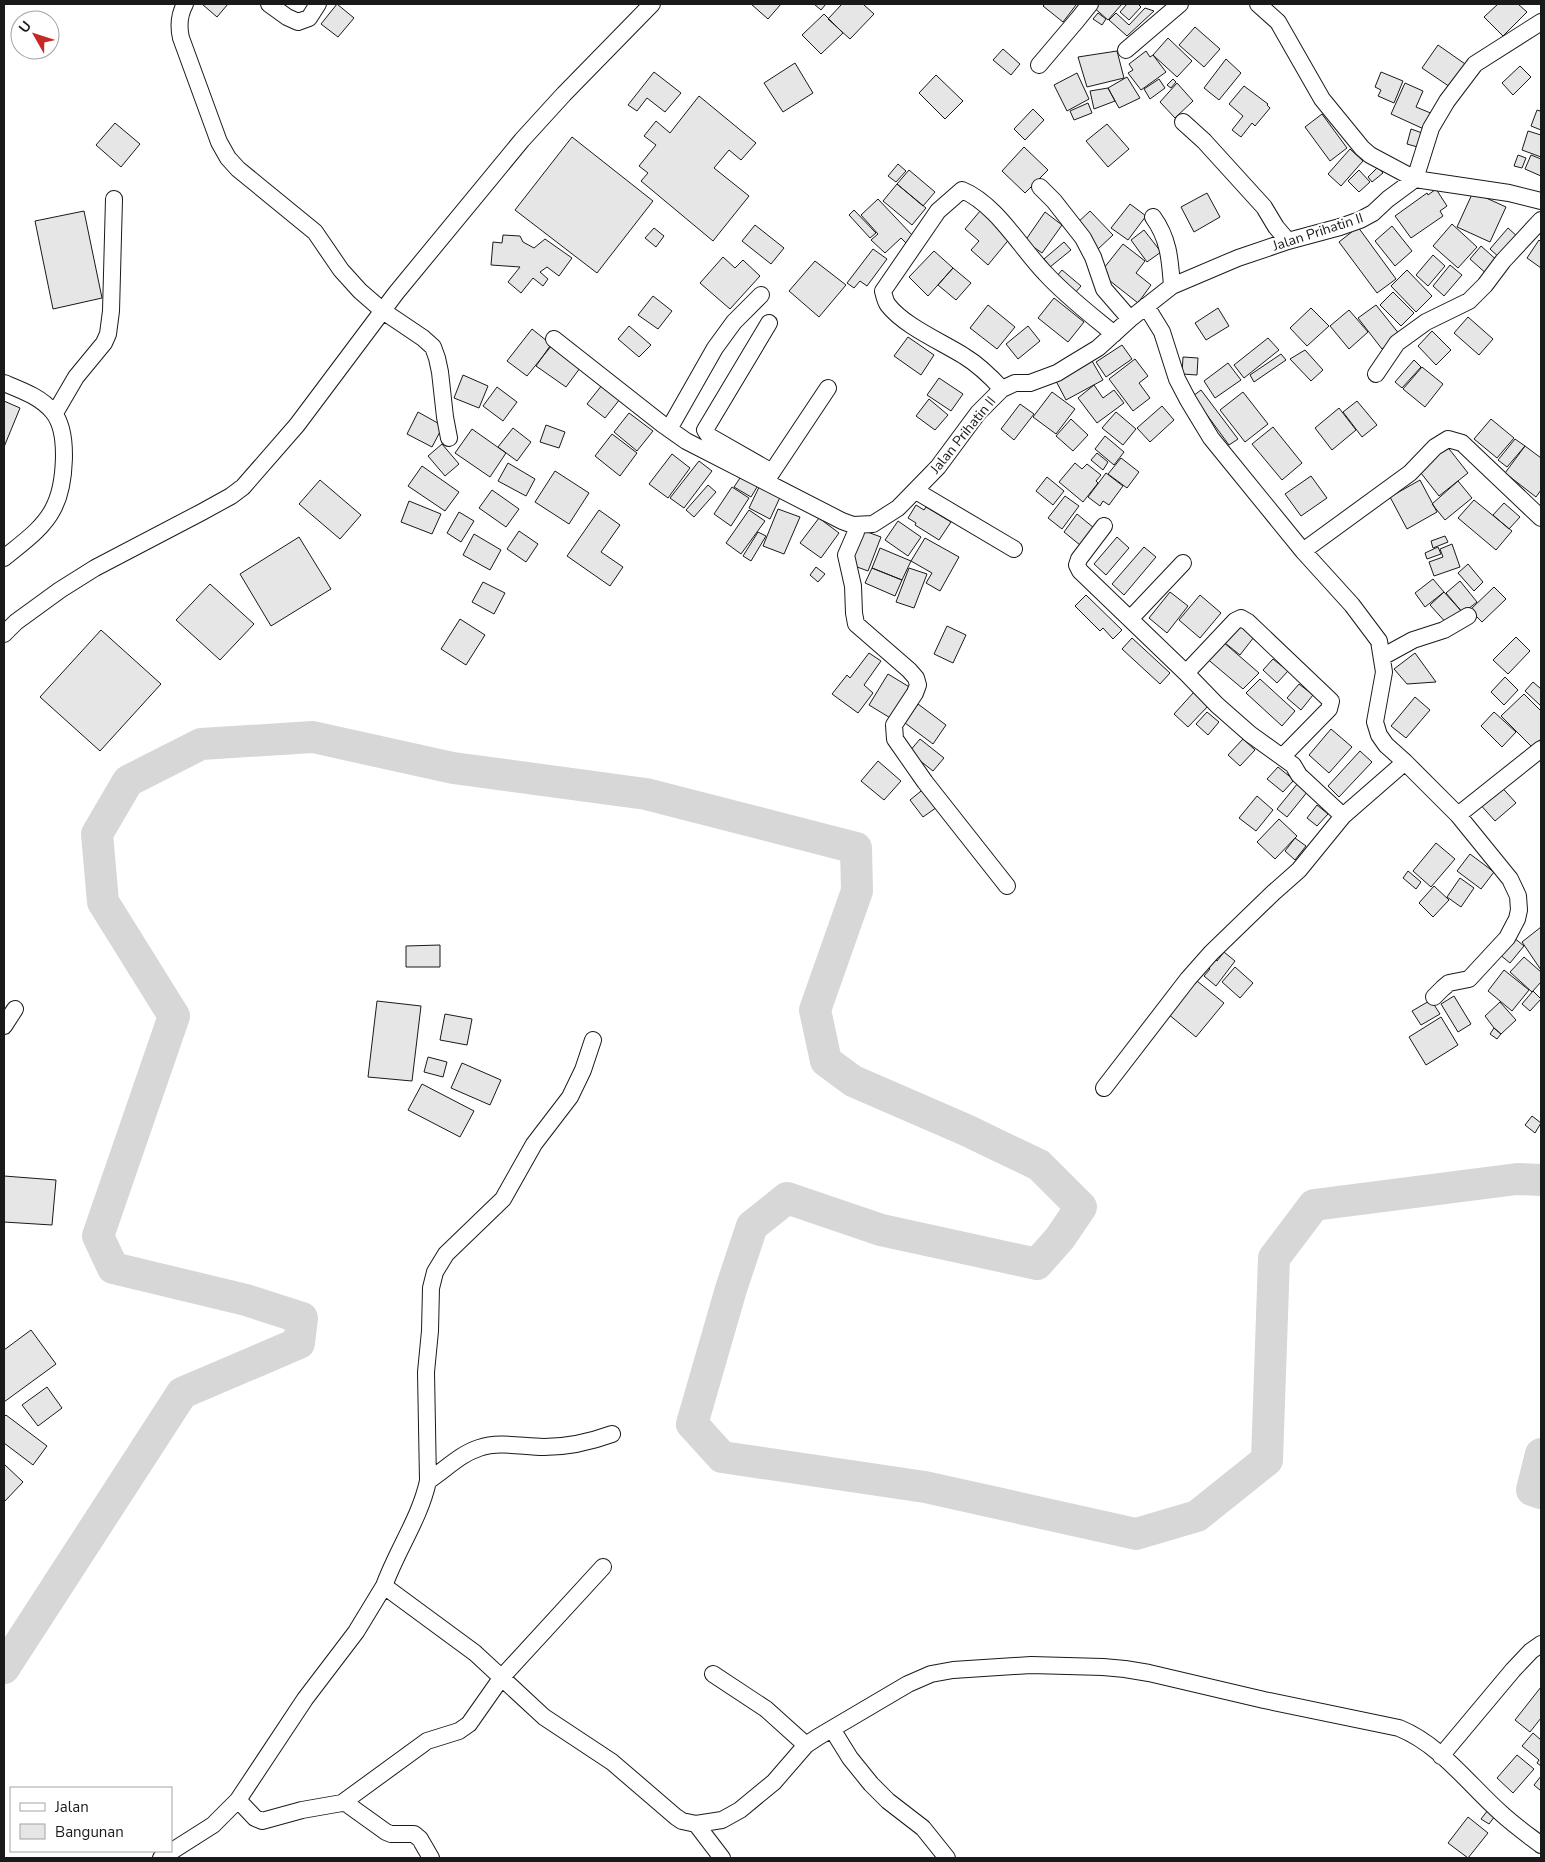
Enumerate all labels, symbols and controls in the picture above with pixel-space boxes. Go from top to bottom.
north arrow [10,10,60,60]
text: U [15,17,36,37]
street label: Jalan Prihatin II [1269,208,1366,256]
street label: Jalan Prihatin II [925,392,1000,478]
legend [10,1787,172,1852]
text: Jalan [54,1797,89,1817]
text: Bangunan [55,1822,124,1842]

